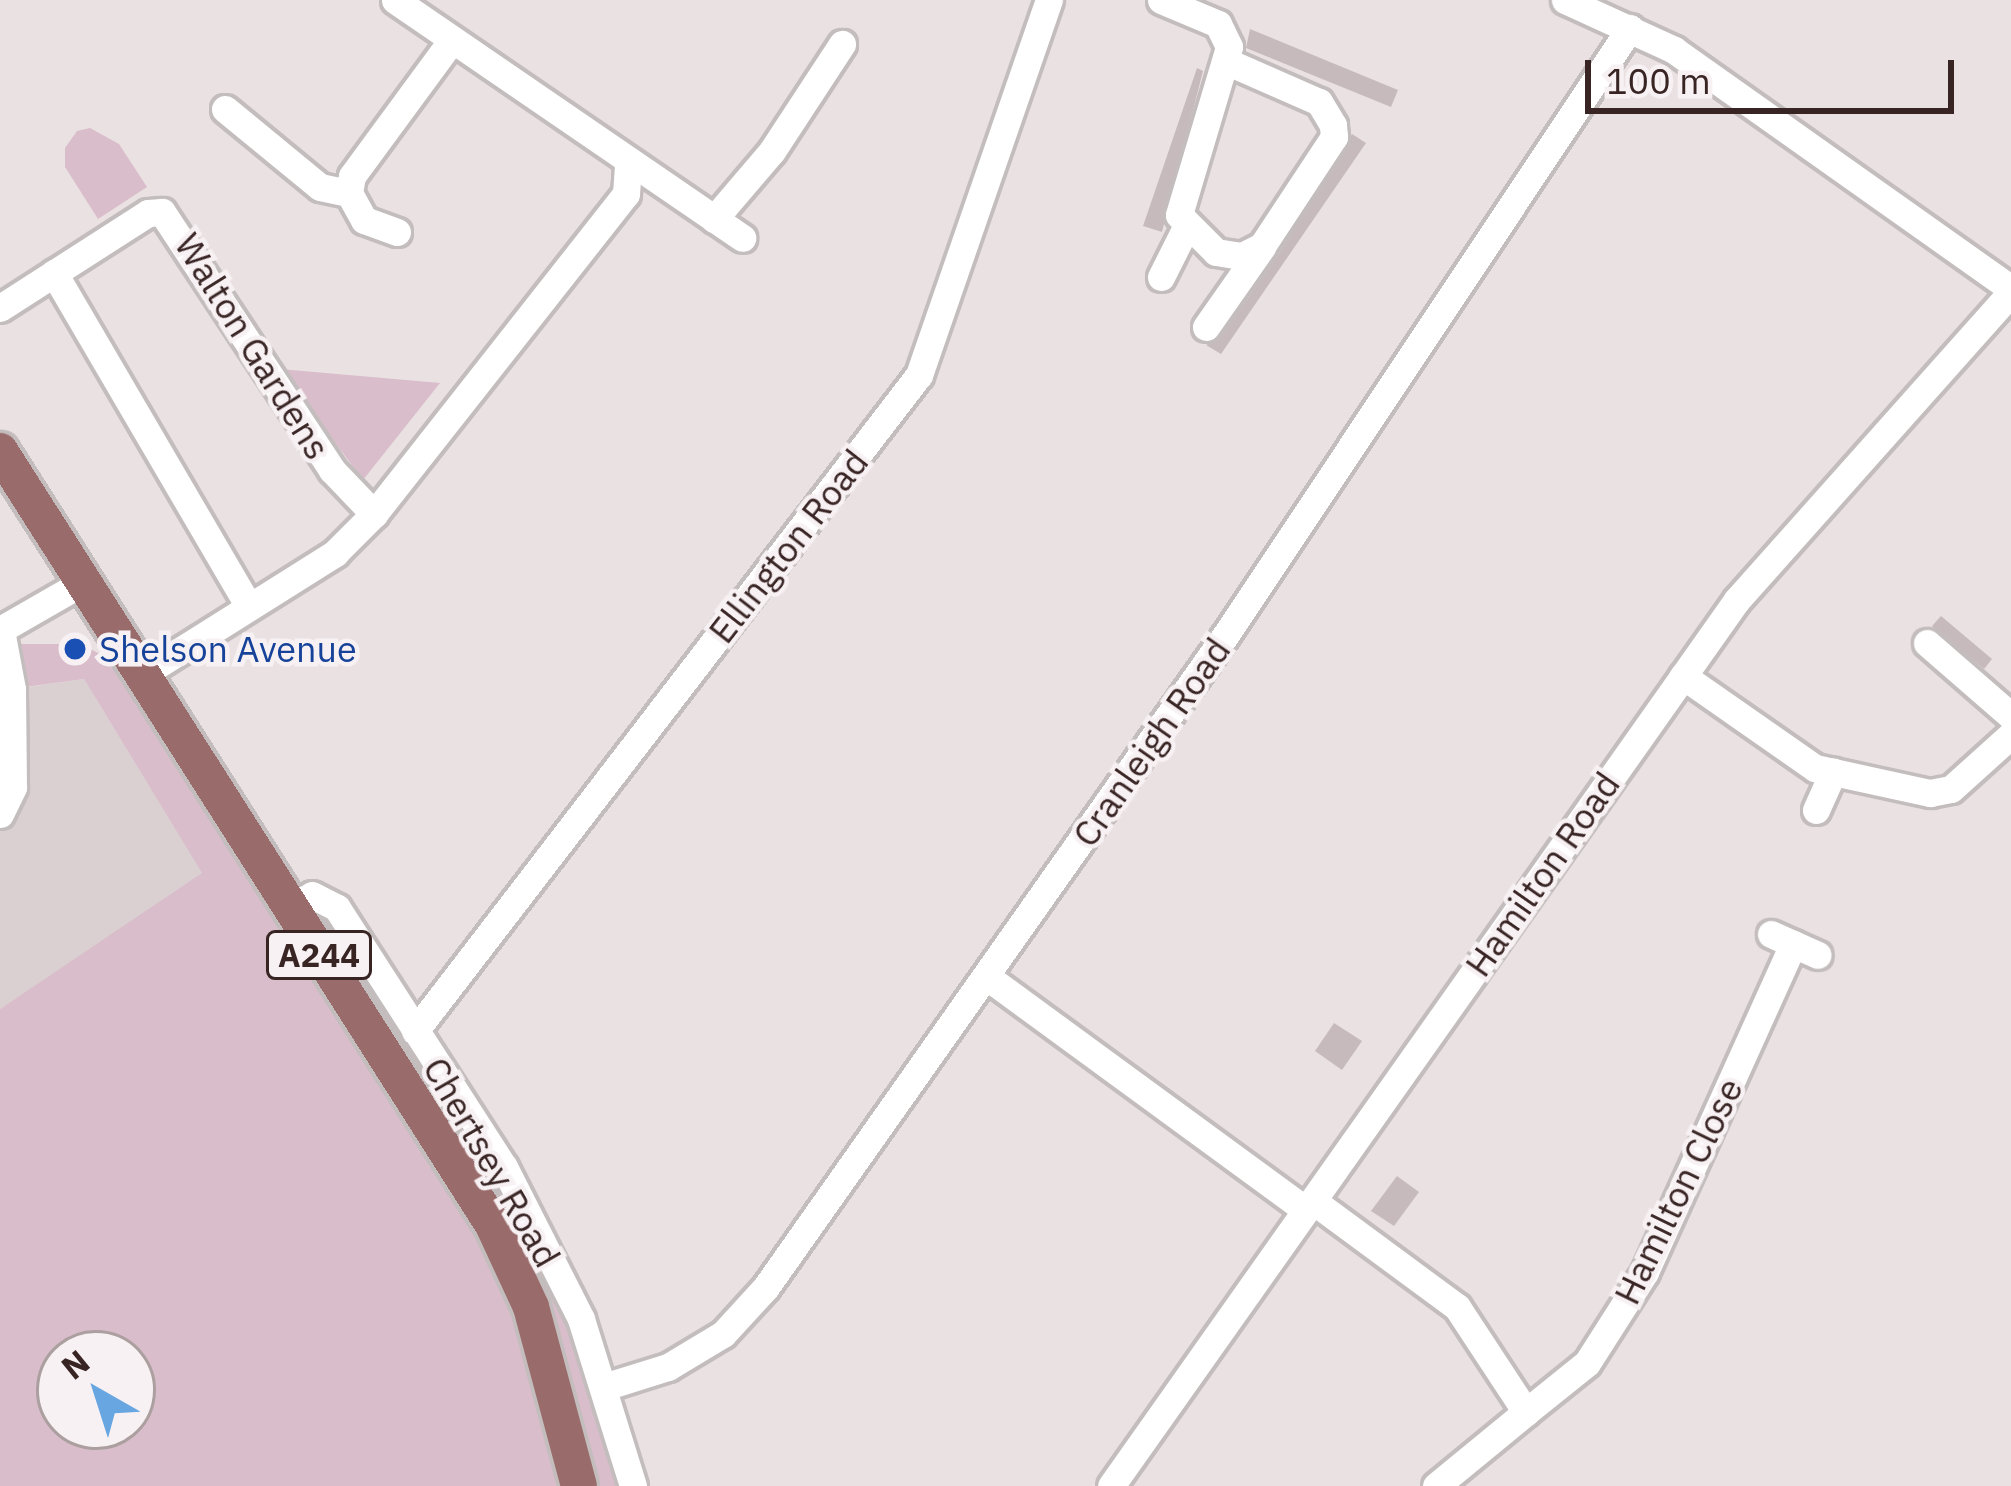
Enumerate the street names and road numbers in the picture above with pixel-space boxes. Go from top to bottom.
street label: Walton Gardens [166,225,340,467]
street label: Ellington Road [699,441,877,651]
street label: Cranleigh Road [1063,630,1239,854]
street label: Hamilton Road [1456,764,1628,984]
road number: A244 [265,928,373,982]
street label: Chertsey Road [415,1049,569,1275]
street label: Hamilton Close [1605,1071,1751,1311]

